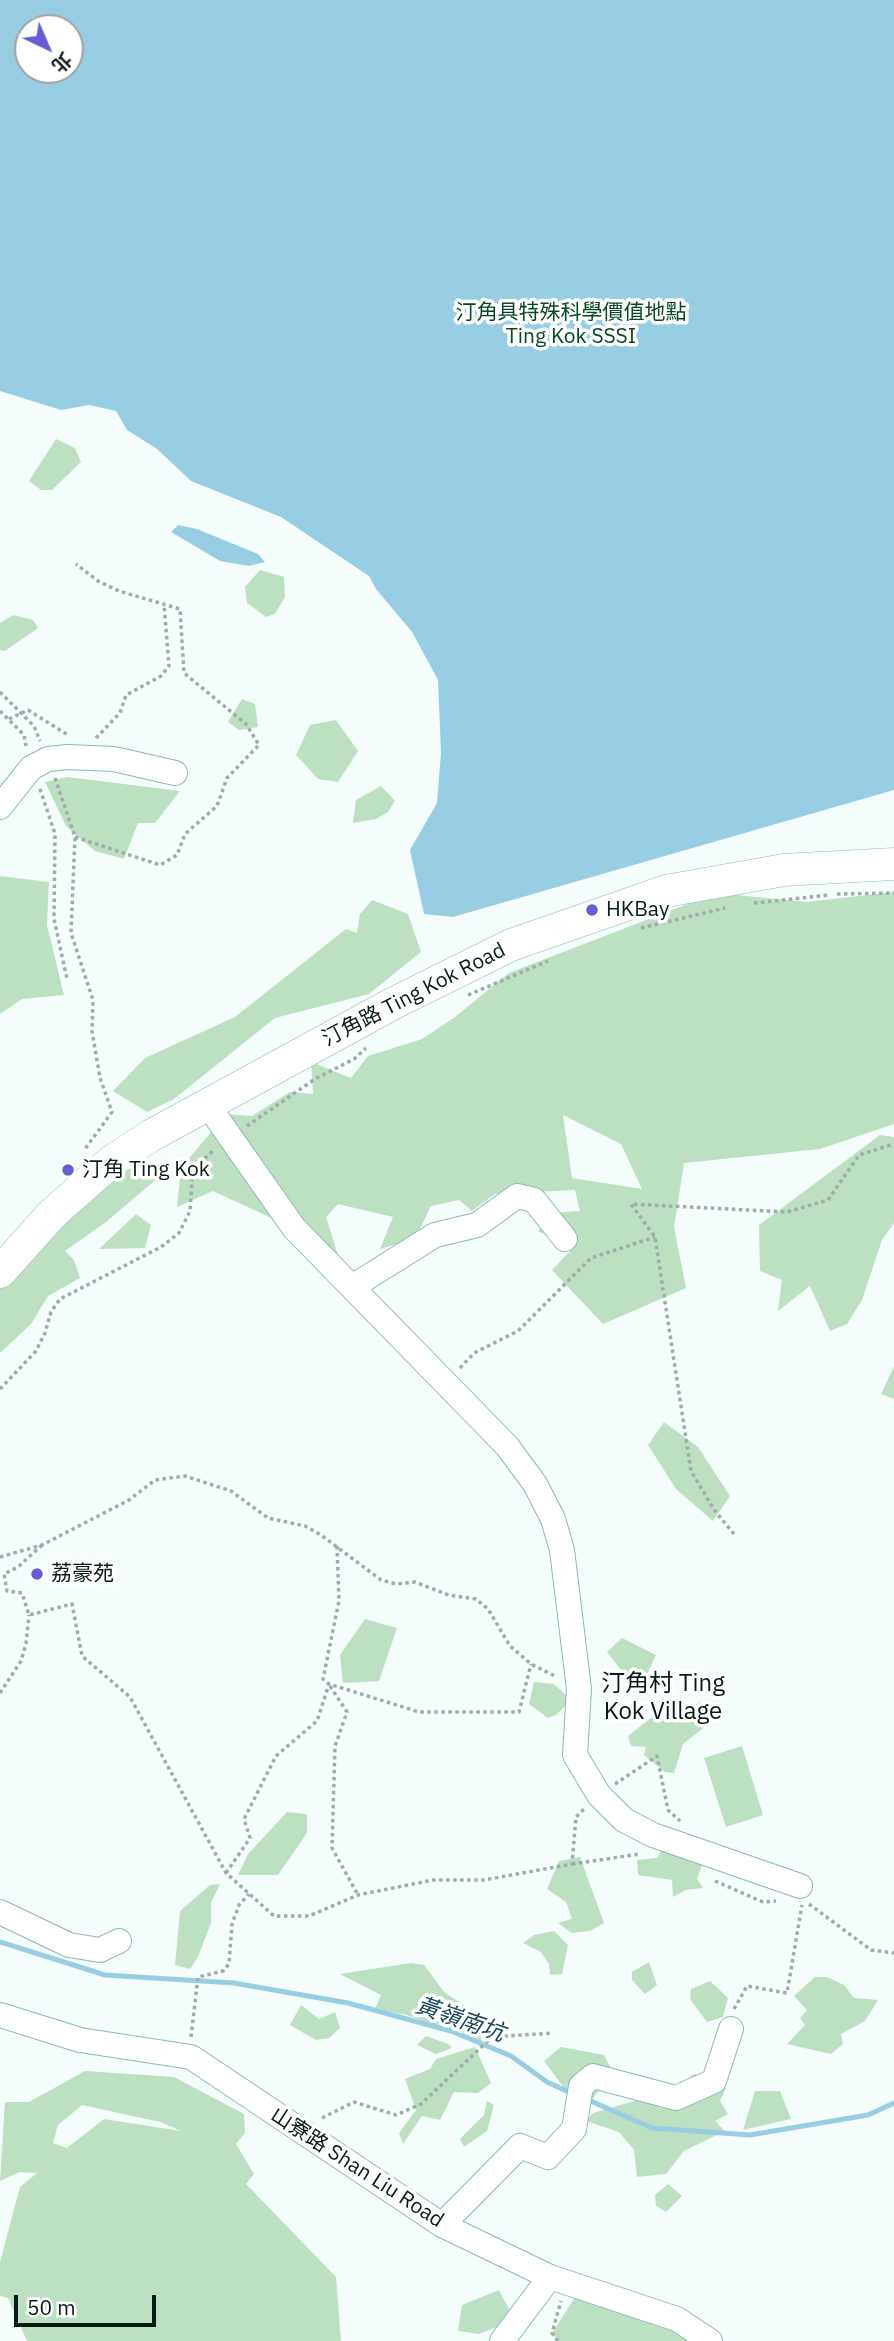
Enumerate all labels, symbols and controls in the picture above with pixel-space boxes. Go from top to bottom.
north arrow [14,14,84,84]
text: 北 [47,47,77,78]
park label: 汀角具特殊科學價值地點 Ting Kok SSSI [456,300,686,350]
place label: HKBay [606,897,669,923]
marker: HKBay [584,902,600,918]
street label: 汀角路 Ting Kok Road [318,938,510,1052]
place label: 汀角 Ting Kok [82,1157,210,1183]
marker: 汀角 Ting Kok [60,1162,76,1178]
place label: 荔豪苑 [51,1561,114,1587]
marker: 荔豪苑 [29,1566,45,1582]
district label: 汀角村 Ting Kok Village [594,1670,732,1726]
water label: 黃嶺南坑 [412,1992,508,2048]
street label: 山寮路 Shan Liu Road [266,2103,448,2233]
scale bar [18,2282,159,2326]
text: 50 m [27,2293,76,2321]

